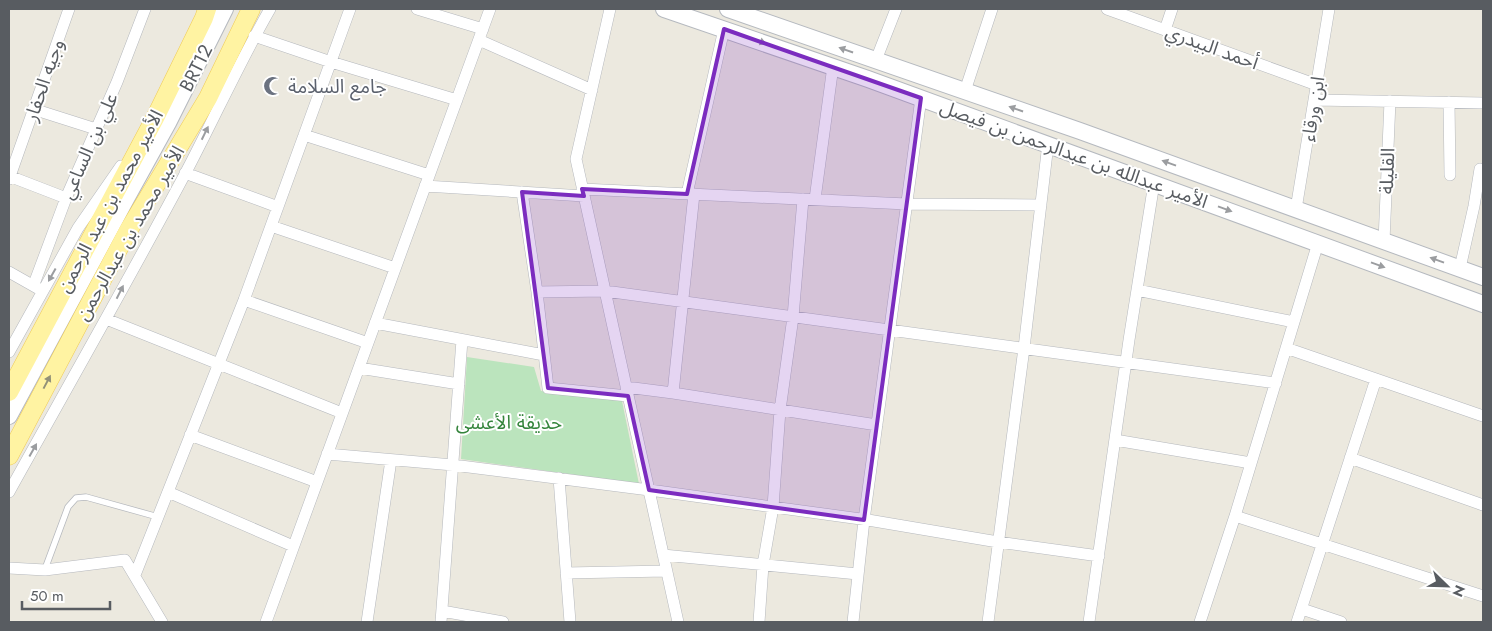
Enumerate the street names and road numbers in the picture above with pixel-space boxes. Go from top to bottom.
street label: أحمد البيدري [1161,18,1262,78]
street label: وجيه الحفار [17,35,71,126]
street label: BRT12 [173,40,219,96]
street label: ابن ورقاء [1295,74,1331,144]
street label: علي بن الساعي [53,88,126,204]
street label: الأمير عبدالله بن عبدالرحمن بن فيصل [936,93,1212,215]
street label: الأمير محمد بن عبد الرحمن [50,105,170,297]
street label: الأمير محمد بن عبدالرحمن [69,141,191,325]
street label: القليلة [1373,147,1401,195]

